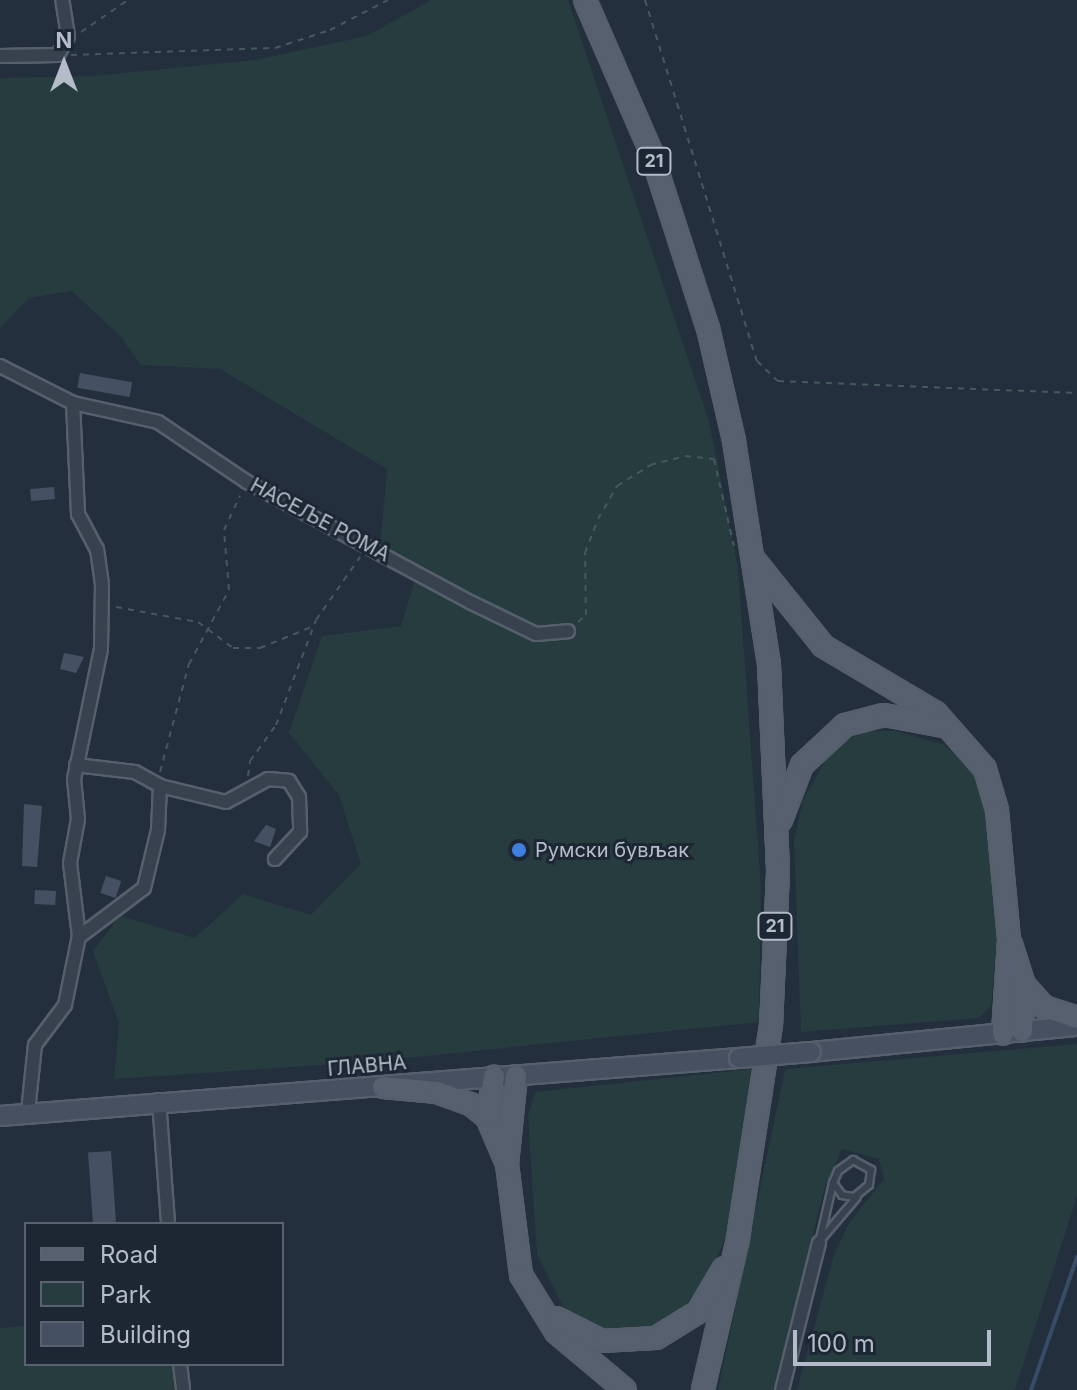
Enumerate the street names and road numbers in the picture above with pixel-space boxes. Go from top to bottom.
road number: 21 [636,147,672,175]
street label: НАСЕЉЕ РОМА [246,473,394,567]
road number: 21 [757,912,793,940]
street label: ГЛАВНА [326,1051,408,1081]

